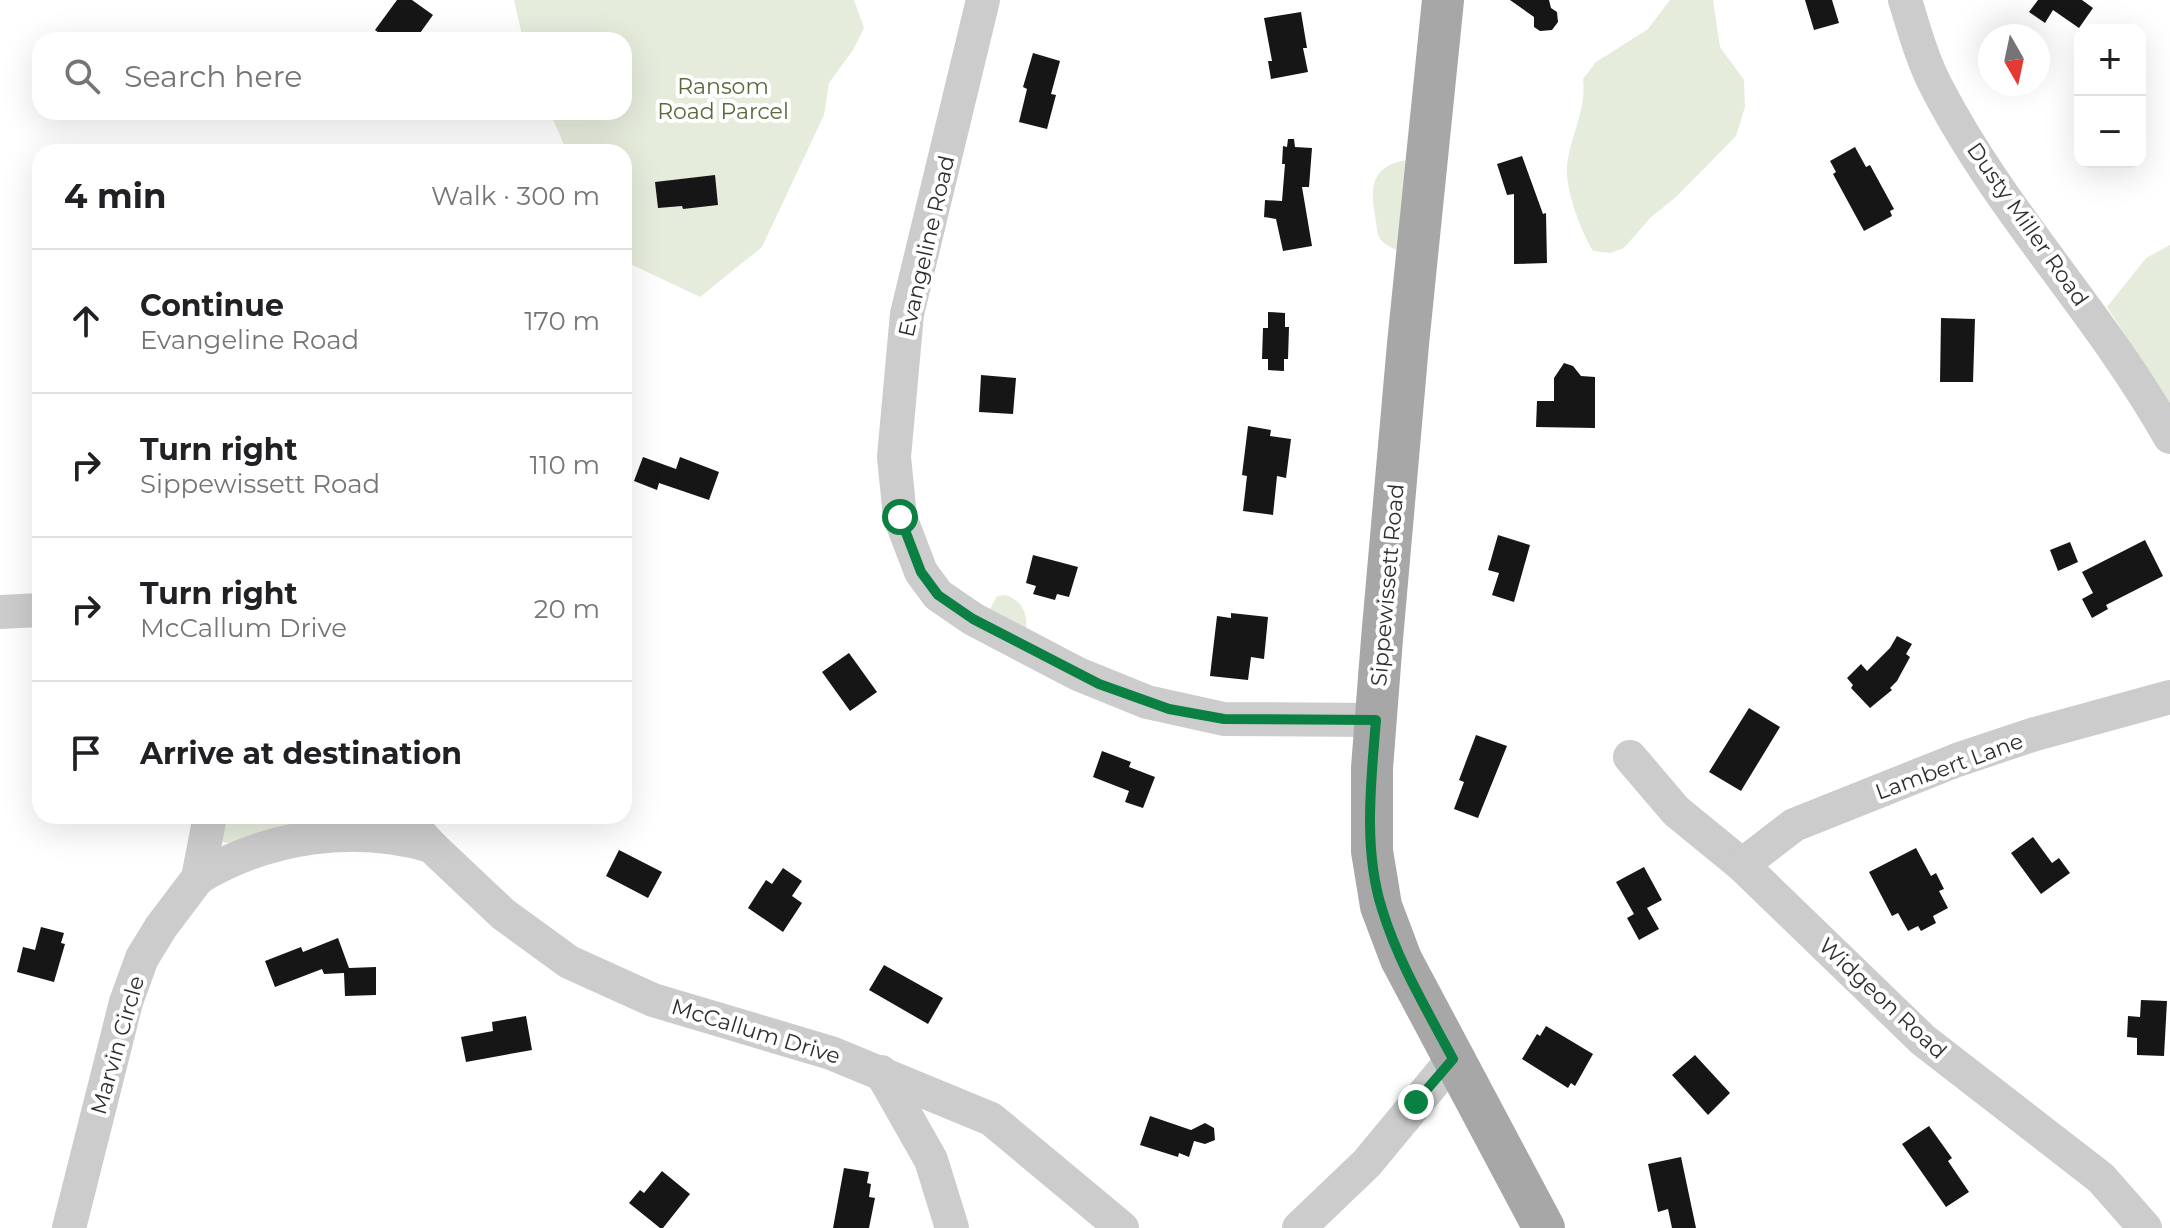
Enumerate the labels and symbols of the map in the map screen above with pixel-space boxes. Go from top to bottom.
north arrow [1978,24,2050,96]
park label: Ransom Road Parcel [657,73,789,125]
street label: Dusty Miller Road [1961,137,2094,311]
street label: Evangeline Road [892,153,961,340]
street label: Sippewissett Road [1365,483,1410,687]
route start [882,499,918,535]
street label: Lambert Lane [1872,727,2027,806]
street label: Widgeon Road [1813,932,1952,1065]
street label: Marvin Circle [85,973,150,1118]
street label: McCallum Drive [668,993,844,1070]
route end [1398,1084,1434,1120]

